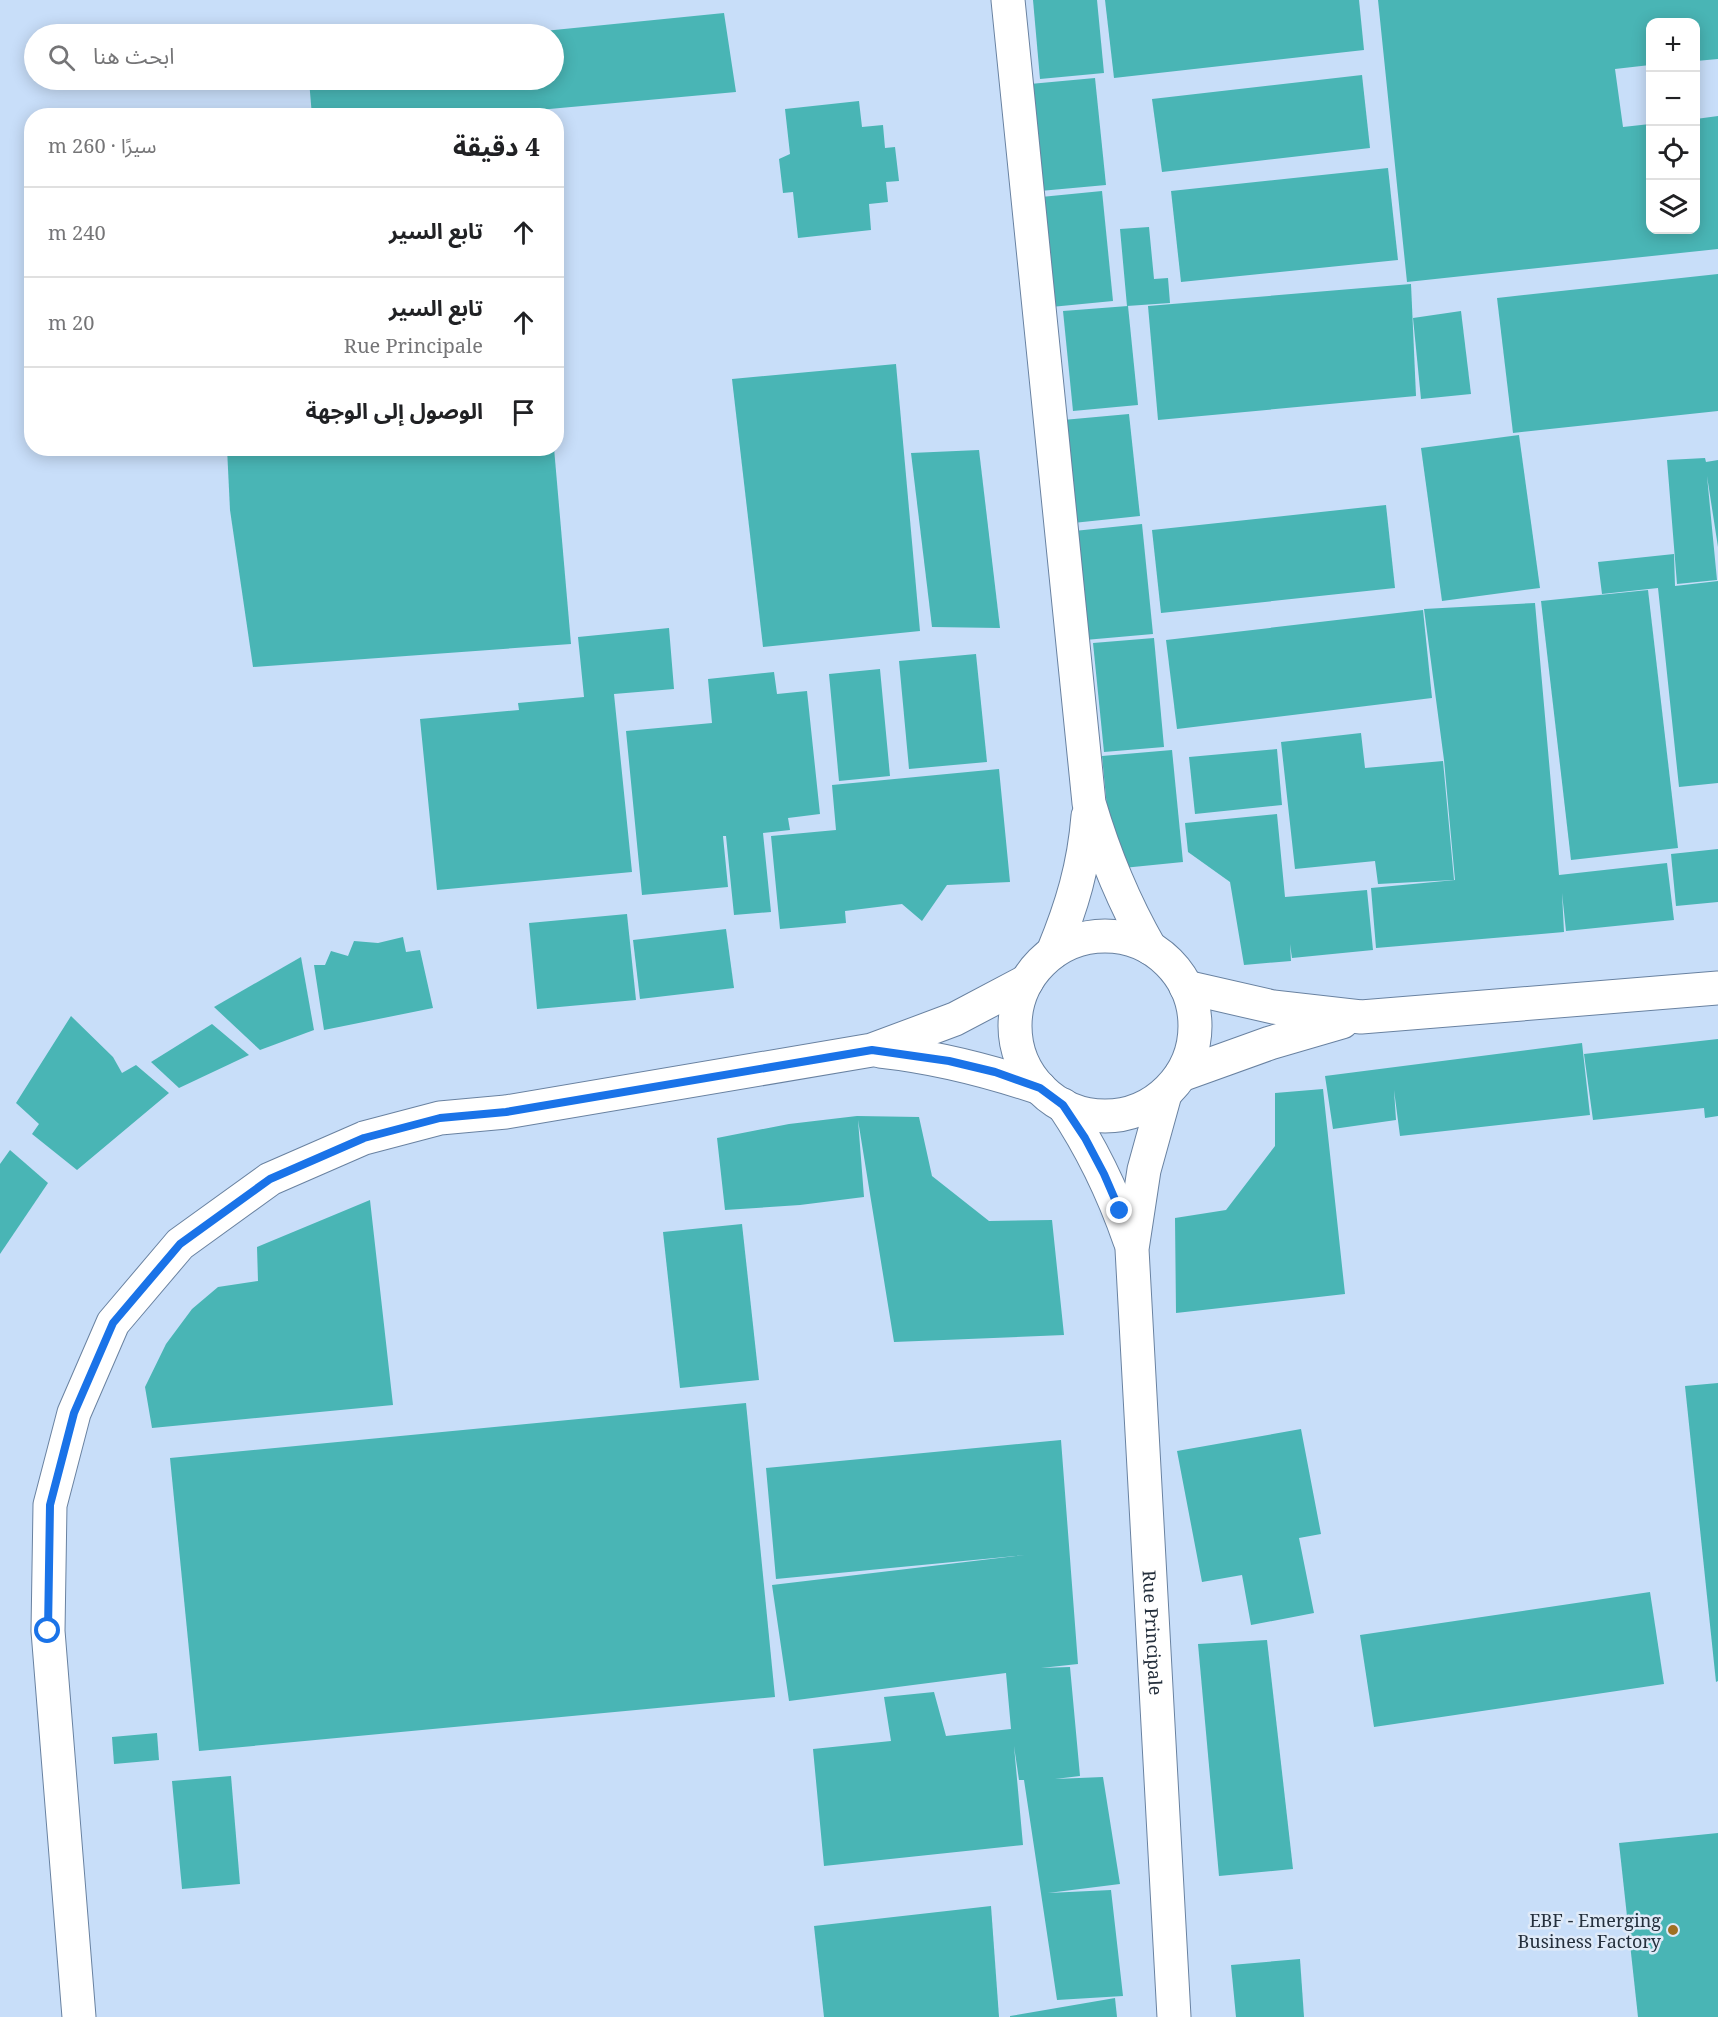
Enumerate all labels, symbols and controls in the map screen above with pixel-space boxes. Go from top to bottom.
map controls [1646,18,1700,234]
button: + [1646,18,1700,72]
search box [24,24,564,90]
text: ابحث هنا [93,40,175,70]
icon: search [45,41,78,74]
button: − [1646,72,1700,126]
button: locate [1646,126,1700,180]
text: 4 دقيقة [453,128,540,164]
text: سيرًا · 260 m [48,132,156,159]
button: layers [1646,180,1700,234]
text: تابع السير [389,215,483,245]
icon: ahead [507,216,540,249]
text: 240 m [48,219,106,246]
text: تابع السير [389,292,483,322]
icon: ahead [507,306,540,339]
text: 20 m [48,309,94,336]
text: Rue Principale [344,332,483,359]
text: الوصول إلى الوجهة [305,395,483,425]
icon: arrive [507,396,540,429]
route end [1106,1197,1132,1223]
street label: Rue Principale [1138,1569,1168,1696]
route start [34,1617,60,1643]
place label: EBF - Emerging Business Factory [1518,1908,1662,1953]
marker: EBF - Emerging Business Factory [1666,1923,1680,1937]

